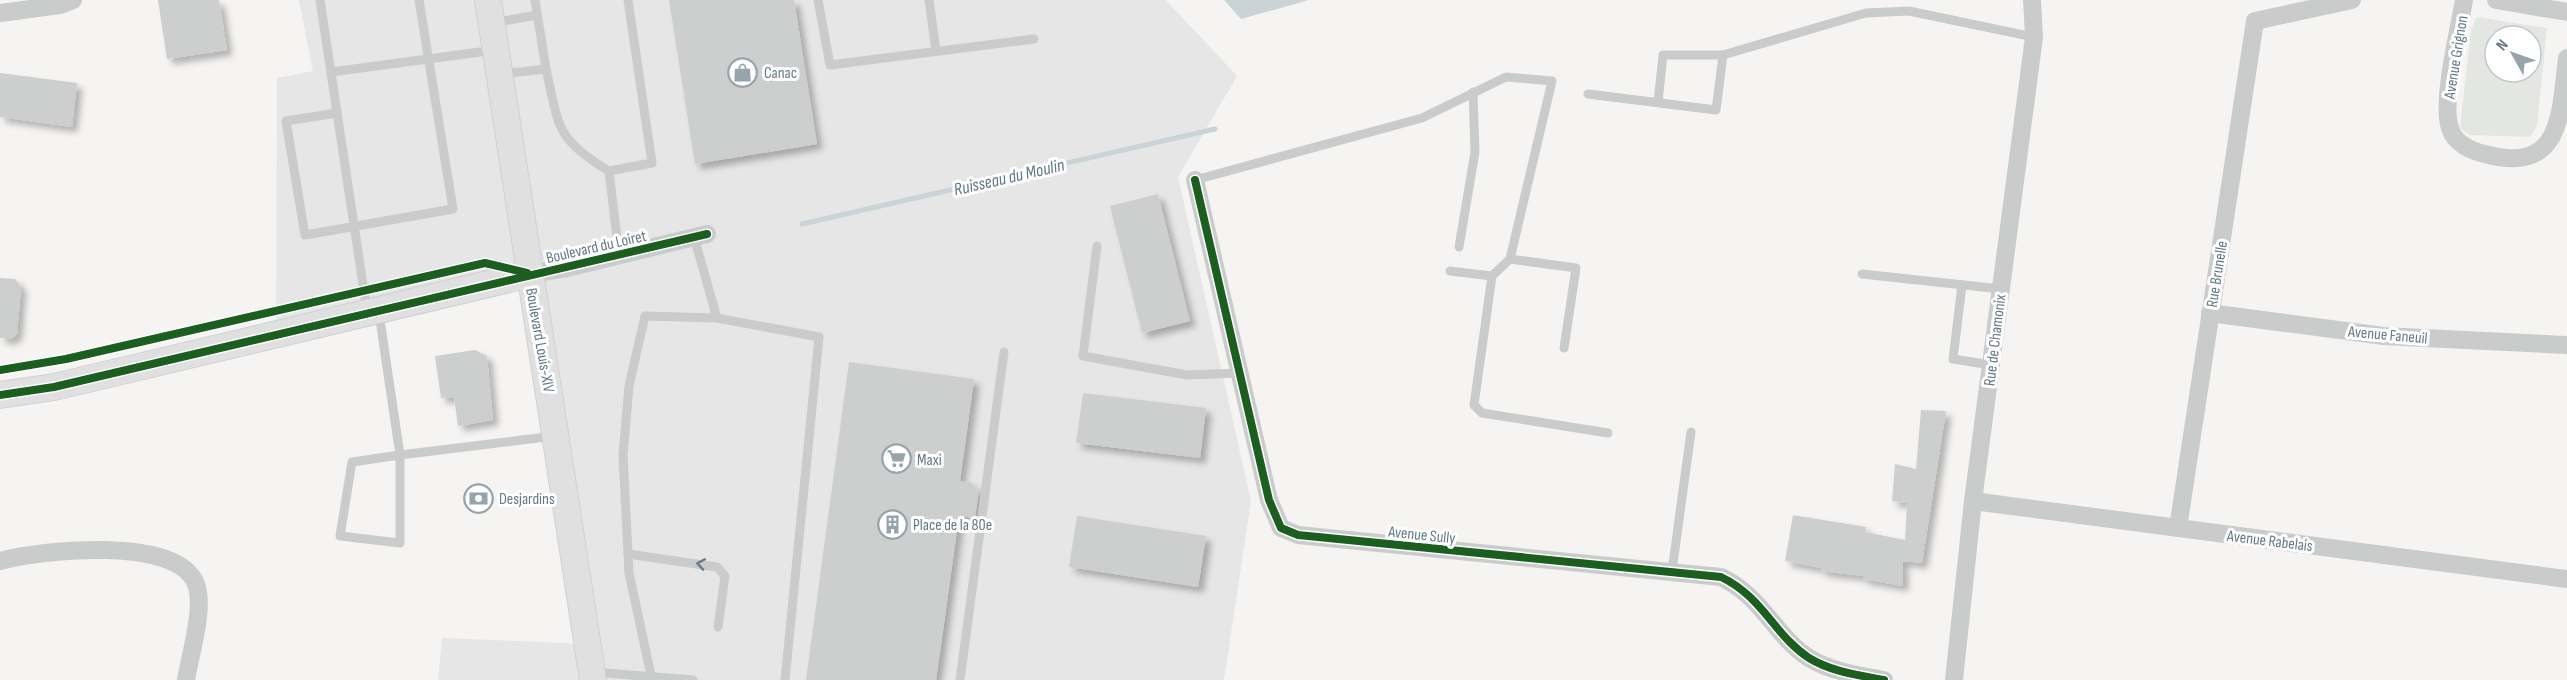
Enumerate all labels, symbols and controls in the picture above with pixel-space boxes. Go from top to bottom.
street label: Avenue Grignon [2440,14,2472,101]
north arrow [2483,24,2543,84]
text: N [2493,36,2513,55]
shop icon: Canac [727,56,759,88]
place label: Canac [764,64,797,83]
water label: Ruisseau du Moulin [952,154,1067,200]
street label: Boulevard du Loiret [544,227,648,268]
street label: Rue Brunelle [2203,240,2232,309]
street label: Boulevard Louis-XIV [521,287,558,395]
street label: Rue de Chamonix [1980,293,2011,387]
street label: Avenue Faneuil [2346,322,2428,348]
supermarket icon: Maxi [880,443,912,475]
place label: Maxi [917,451,942,470]
bank icon: Desjardins [462,482,494,514]
place label: Desjardins [499,490,555,509]
building icon: Place de la 80e [876,508,908,540]
place label: Place de la 80e [913,516,992,535]
street label: Avenue Sully [1386,522,1456,548]
street label: Avenue Rabelais [2225,527,2314,556]
one-way arrow [696,558,706,570]

